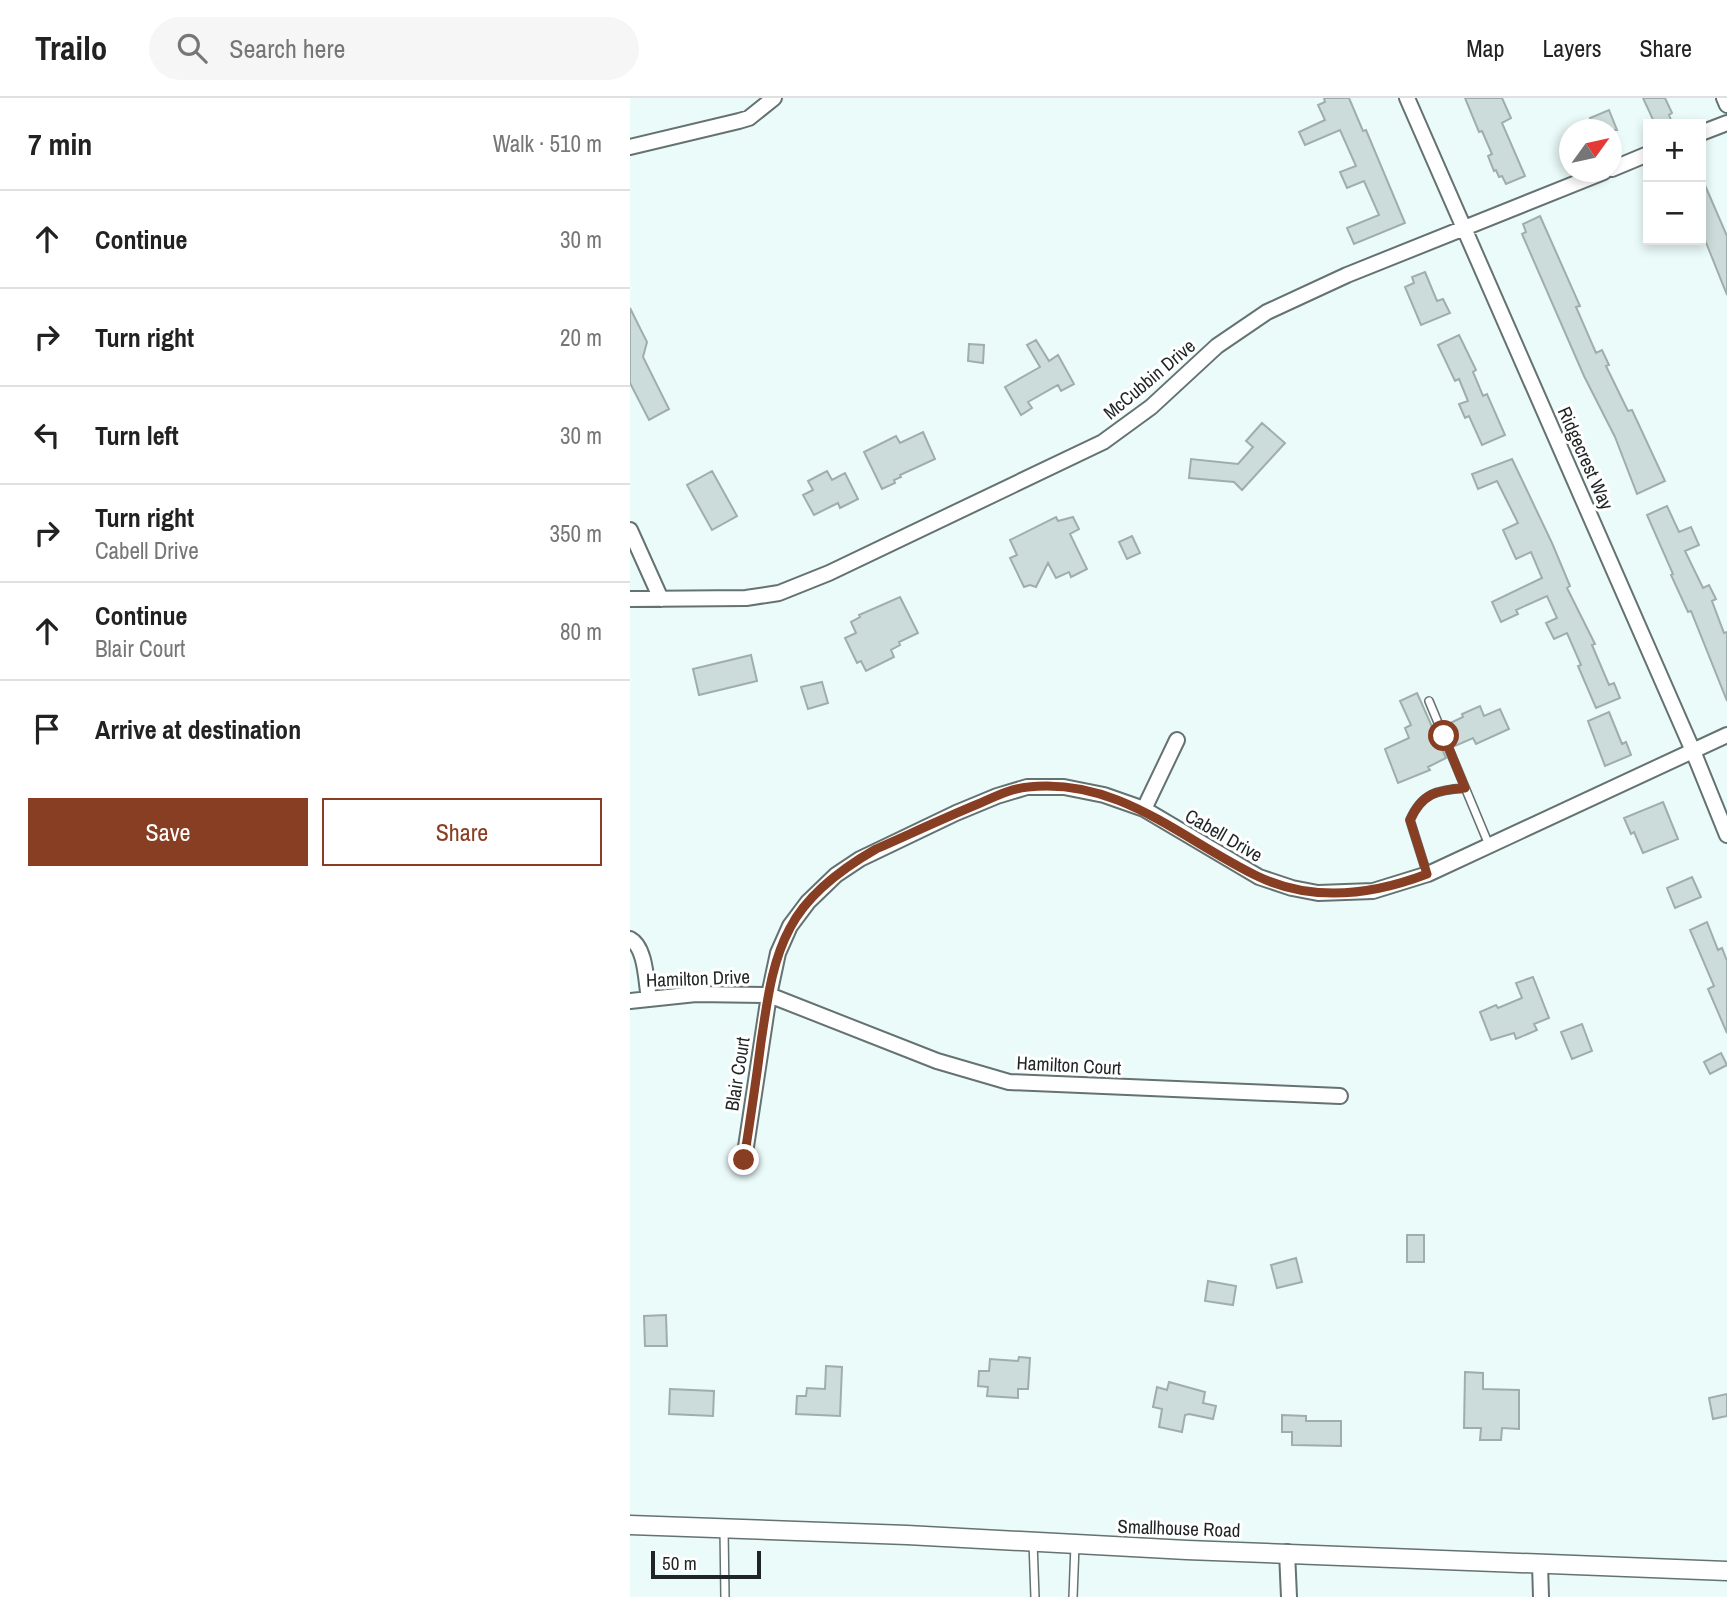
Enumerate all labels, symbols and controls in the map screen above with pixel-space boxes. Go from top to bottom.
search box [149,17,639,80]
text: Trailo [35,26,107,70]
icon: search [173,29,211,67]
text: Search here [229,31,345,66]
text: Map [1466,32,1504,64]
text: Layers [1542,32,1601,64]
text: Share [1639,32,1692,64]
north arrow [1559,119,1622,182]
map controls [1643,119,1706,245]
button: + [1643,119,1706,182]
text: 7 min [28,124,92,164]
text: Walk · 510 m [493,128,602,159]
button: − [1643,182,1706,245]
icon: ahead [28,220,66,258]
text: Continue [95,222,187,257]
text: 30 m [560,224,602,255]
icon: right [28,318,66,356]
text: Turn right [95,320,194,355]
text: 20 m [560,322,602,353]
street label: McCubbin Drive [1098,333,1200,425]
street label: Ridgecrest Way [1552,402,1620,514]
icon: left [28,416,66,454]
text: Turn left [95,418,179,453]
text: 30 m [560,420,602,451]
text: Turn right [95,500,194,535]
icon: right [28,514,66,552]
text: 350 m [550,518,602,549]
text: Cabell Drive [95,535,199,566]
text: Continue [95,598,187,633]
icon: ahead [28,612,66,650]
text: 80 m [560,616,602,647]
text: Blair Court [95,633,185,664]
icon: arrive [28,710,66,748]
text: Arrive at destination [95,712,301,747]
route start [1428,720,1459,751]
button: Save [28,798,308,866]
button: Share [322,798,602,866]
street label: Cabell Drive [1180,802,1268,868]
street label: Hamilton Drive [646,963,750,993]
street label: Blair Court [718,1035,756,1113]
street label: Hamilton Court [1016,1049,1123,1081]
route end [728,1144,759,1175]
street label: Smallhouse Road [1117,1513,1241,1543]
scale bar [651,1548,761,1580]
text: 50 m [662,1550,697,1576]

